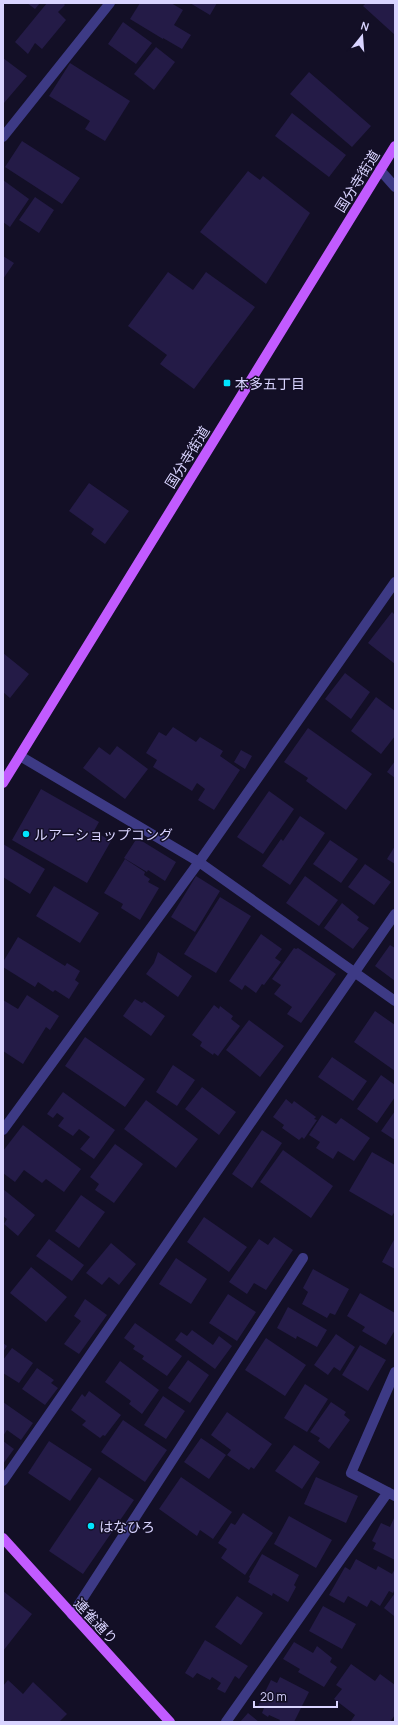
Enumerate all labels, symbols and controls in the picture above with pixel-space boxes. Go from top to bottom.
north arrow [342,16,382,56]
text: N [359,18,371,34]
street label: 国分寺街道 [330,146,384,216]
place label: 本多五丁目 [235,374,305,393]
marker: 本多五丁目 [222,378,232,388]
street label: 国分寺街道 [160,422,214,492]
place label: ルアーショップコング [34,825,173,844]
marker: ルアーショップコング [21,829,31,839]
place label: はなひろ [99,1517,155,1536]
marker: はなひろ [86,1521,96,1531]
street label: 連雀通り [70,1594,122,1648]
scale bar [254,1683,337,1709]
text: 20 m [260,1688,287,1705]

